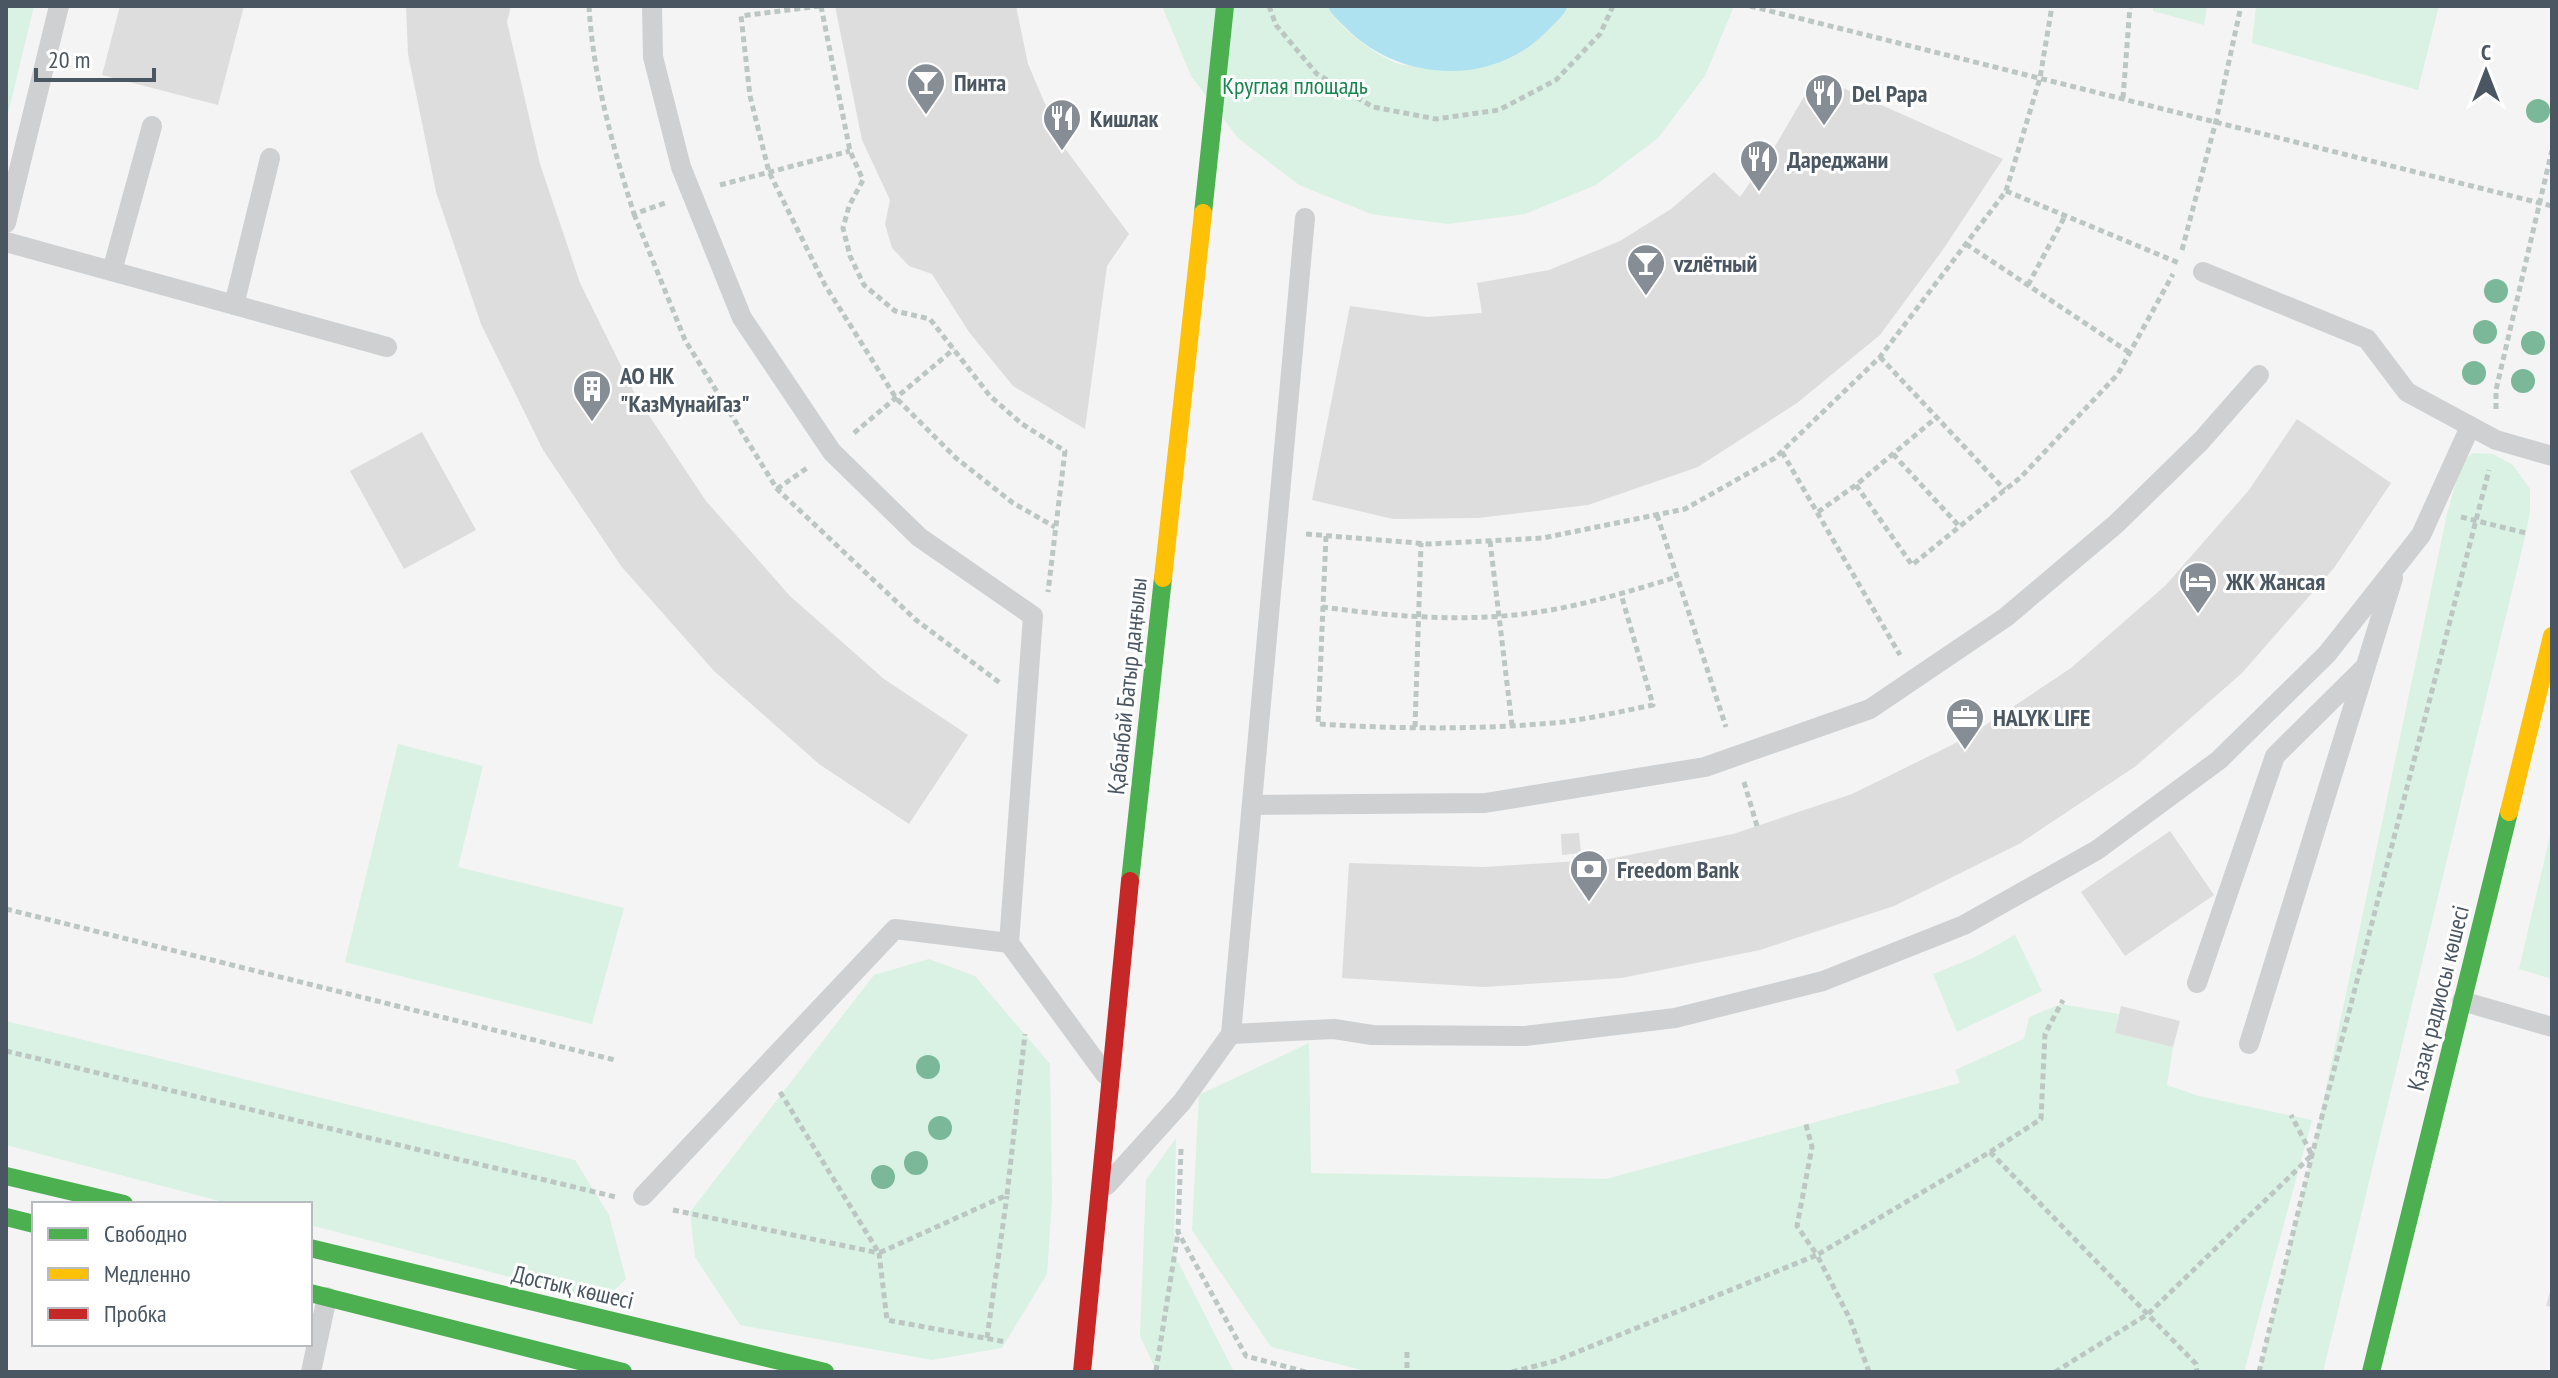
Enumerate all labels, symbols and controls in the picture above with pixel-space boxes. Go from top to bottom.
scale bar [36,32,154,82]
north arrow [2446,32,2526,112]
text: С [2481,38,2491,66]
text: 20 m [48,44,90,75]
bar icon: Пинта [905,61,947,116]
place label: Пинта [954,67,1006,98]
park label: Круглая площадь [1222,70,1368,101]
restaurant icon: Del Papa [1803,72,1845,127]
place label: Del Papa [1852,78,1927,109]
restaurant icon: Кишлак [1041,97,1083,152]
place label: Кишлак [1090,103,1159,134]
restaurant icon: Дареджани [1738,138,1780,193]
place label: Дареджани [1787,144,1888,175]
bar icon: vzлётный [1625,242,1667,297]
place label: vzлётный [1673,248,1757,279]
place label: АО НК "КазМунайГаз" [619,360,750,419]
building icon: АО НК "КазМунайГаз" [571,368,613,423]
hotel icon: ЖК Жансая [2177,560,2219,615]
place label: ЖК Жансая [2225,566,2325,597]
street label: Қабанбай Батыр даңғылы [1100,576,1154,796]
office icon: HALYK LIFE [1944,696,1986,751]
place label: HALYK LIFE [1993,702,2090,733]
bank icon: Freedom Bank [1568,848,1610,903]
place label: Freedom Bank [1617,854,1739,885]
street label: Қазақ радиосы көшесі [2400,902,2476,1094]
legend [32,1202,312,1346]
text: Свободно [104,1218,187,1249]
text: Медленно [104,1258,191,1289]
street label: Достық көшесі [509,1258,637,1316]
text: Пробка [104,1298,167,1329]

